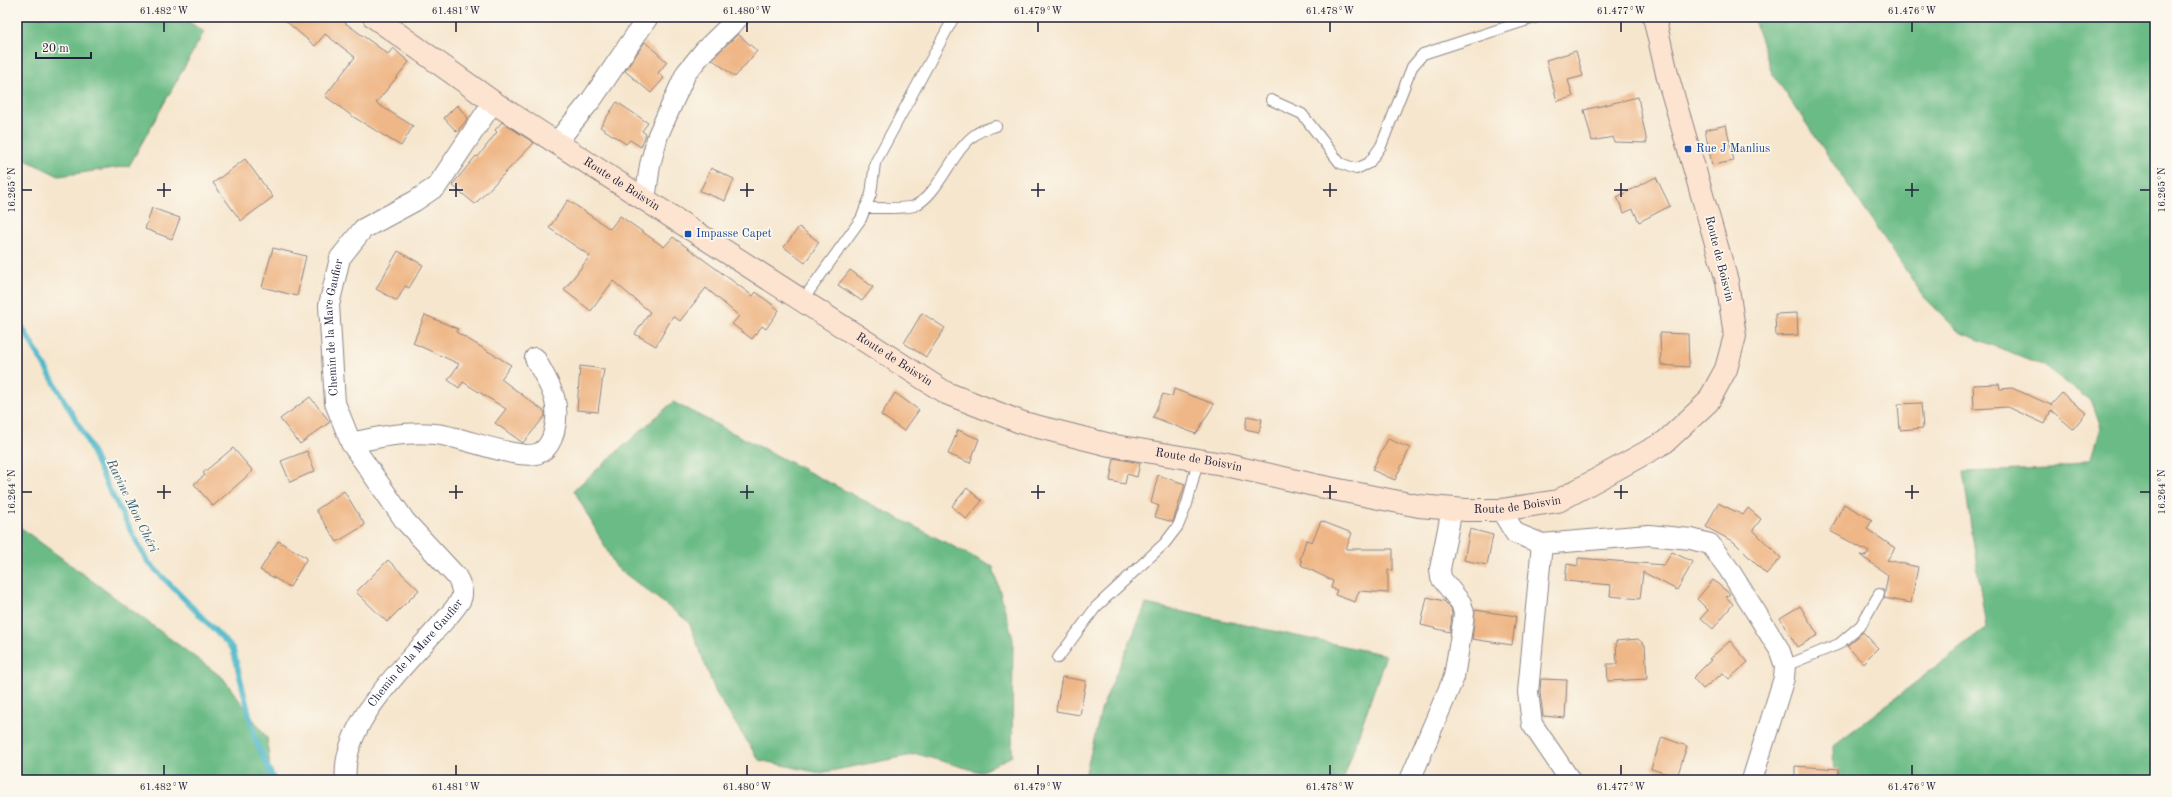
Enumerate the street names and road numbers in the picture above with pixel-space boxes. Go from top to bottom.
street label: Route de Boisvin [581,156,662,214]
street label: Route de Boisvin [1703,215,1736,304]
street label: Chemin de la Mare Gaufier [323,258,346,396]
street label: Route de Boisvin [854,331,935,389]
street label: Route de Boisvin [1154,447,1244,475]
street label: Route de Boisvin [1474,495,1562,516]
street label: Chemin de la Mare Gaufier [366,597,465,709]

